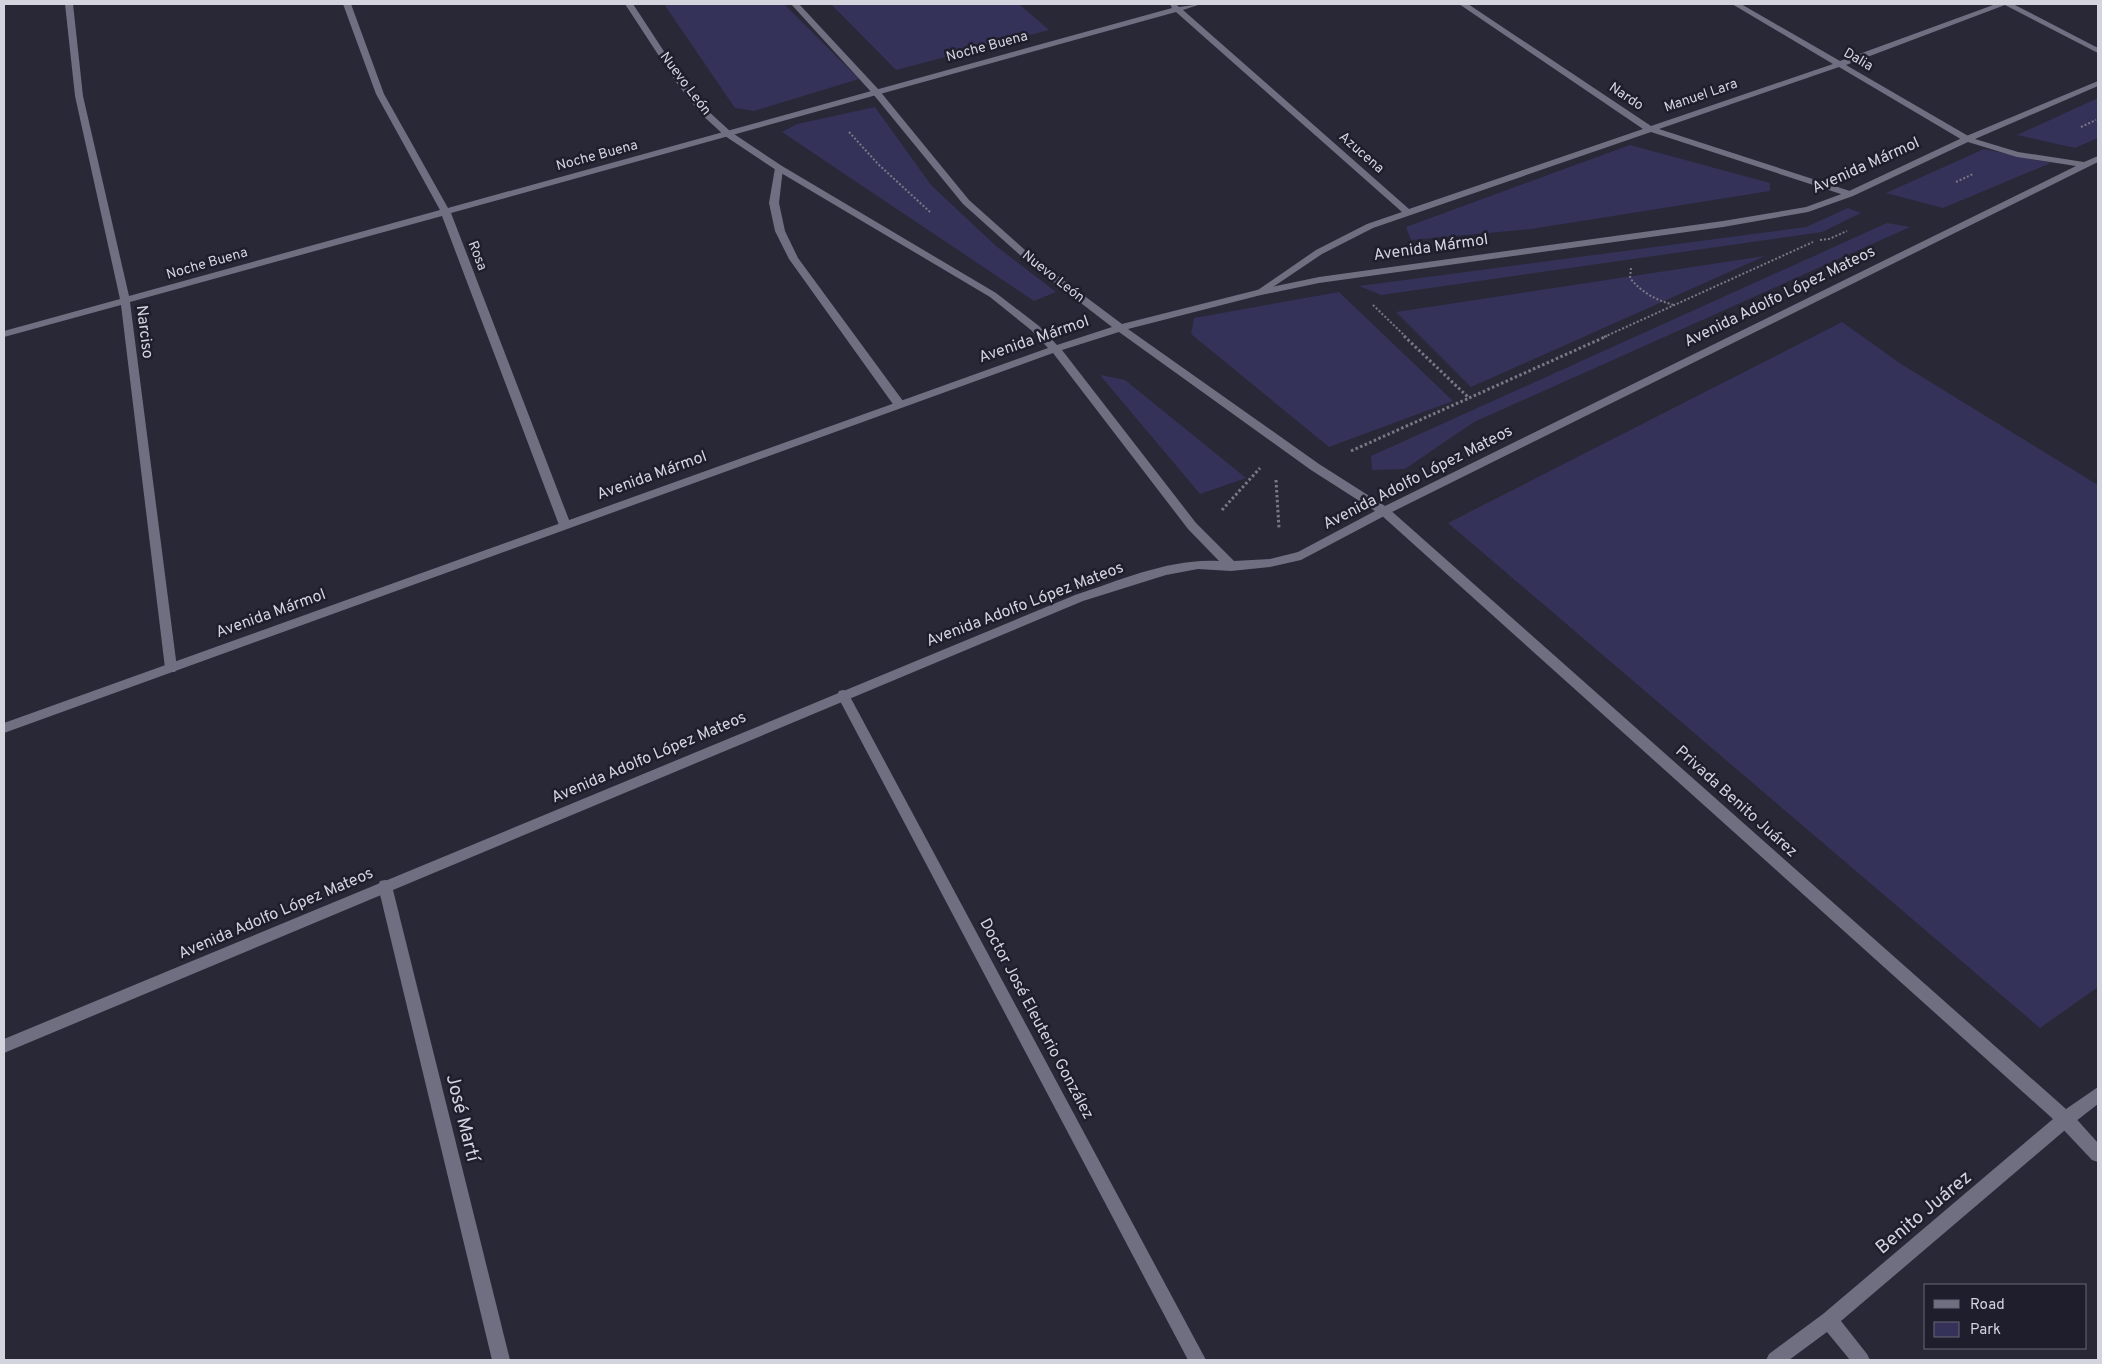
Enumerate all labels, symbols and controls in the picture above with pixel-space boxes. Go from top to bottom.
street label: Noche Buena [944,28,1030,66]
street label: Dalia [1840,45,1876,75]
street label: Nuevo León [656,49,714,119]
street label: Manuel Lara [1662,76,1740,116]
street label: Nardo [1606,79,1647,115]
street label: Azucena [1335,129,1387,177]
street label: Avenida Mármol [1809,133,1923,199]
street label: Noche Buena [554,137,640,175]
street label: Avenida Mármol [1372,230,1490,266]
street label: Rosa [464,239,490,273]
street label: Avenida Adolfo López Mateos [1681,242,1879,352]
street label: Noche Buena [164,244,250,284]
street label: Nuevo León [1018,247,1088,307]
street label: Narciso [131,304,157,360]
street label: Avenida Mármol [976,312,1092,368]
street label: Avenida Adolfo López Mateos [1320,421,1516,535]
street label: Avenida Mármol [594,447,710,505]
street label: Avenida Adolfo López Mateos [923,558,1127,652]
street label: Avenida Mármol [213,585,329,643]
street label: Avenida Adolfo López Mateos [548,708,750,808]
street label: Privada Benito Juárez [1671,742,1801,862]
street label: Avenida Adolfo López Mateos [175,864,377,964]
street label: Doctor José Eleuterio González [974,915,1098,1123]
street label: José Martí [440,1072,485,1166]
street label: Benito Juárez [1871,1166,1977,1260]
legend [1924,1284,2087,1349]
text: Road [1970,1296,2005,1315]
text: Park [1970,1321,2001,1340]

